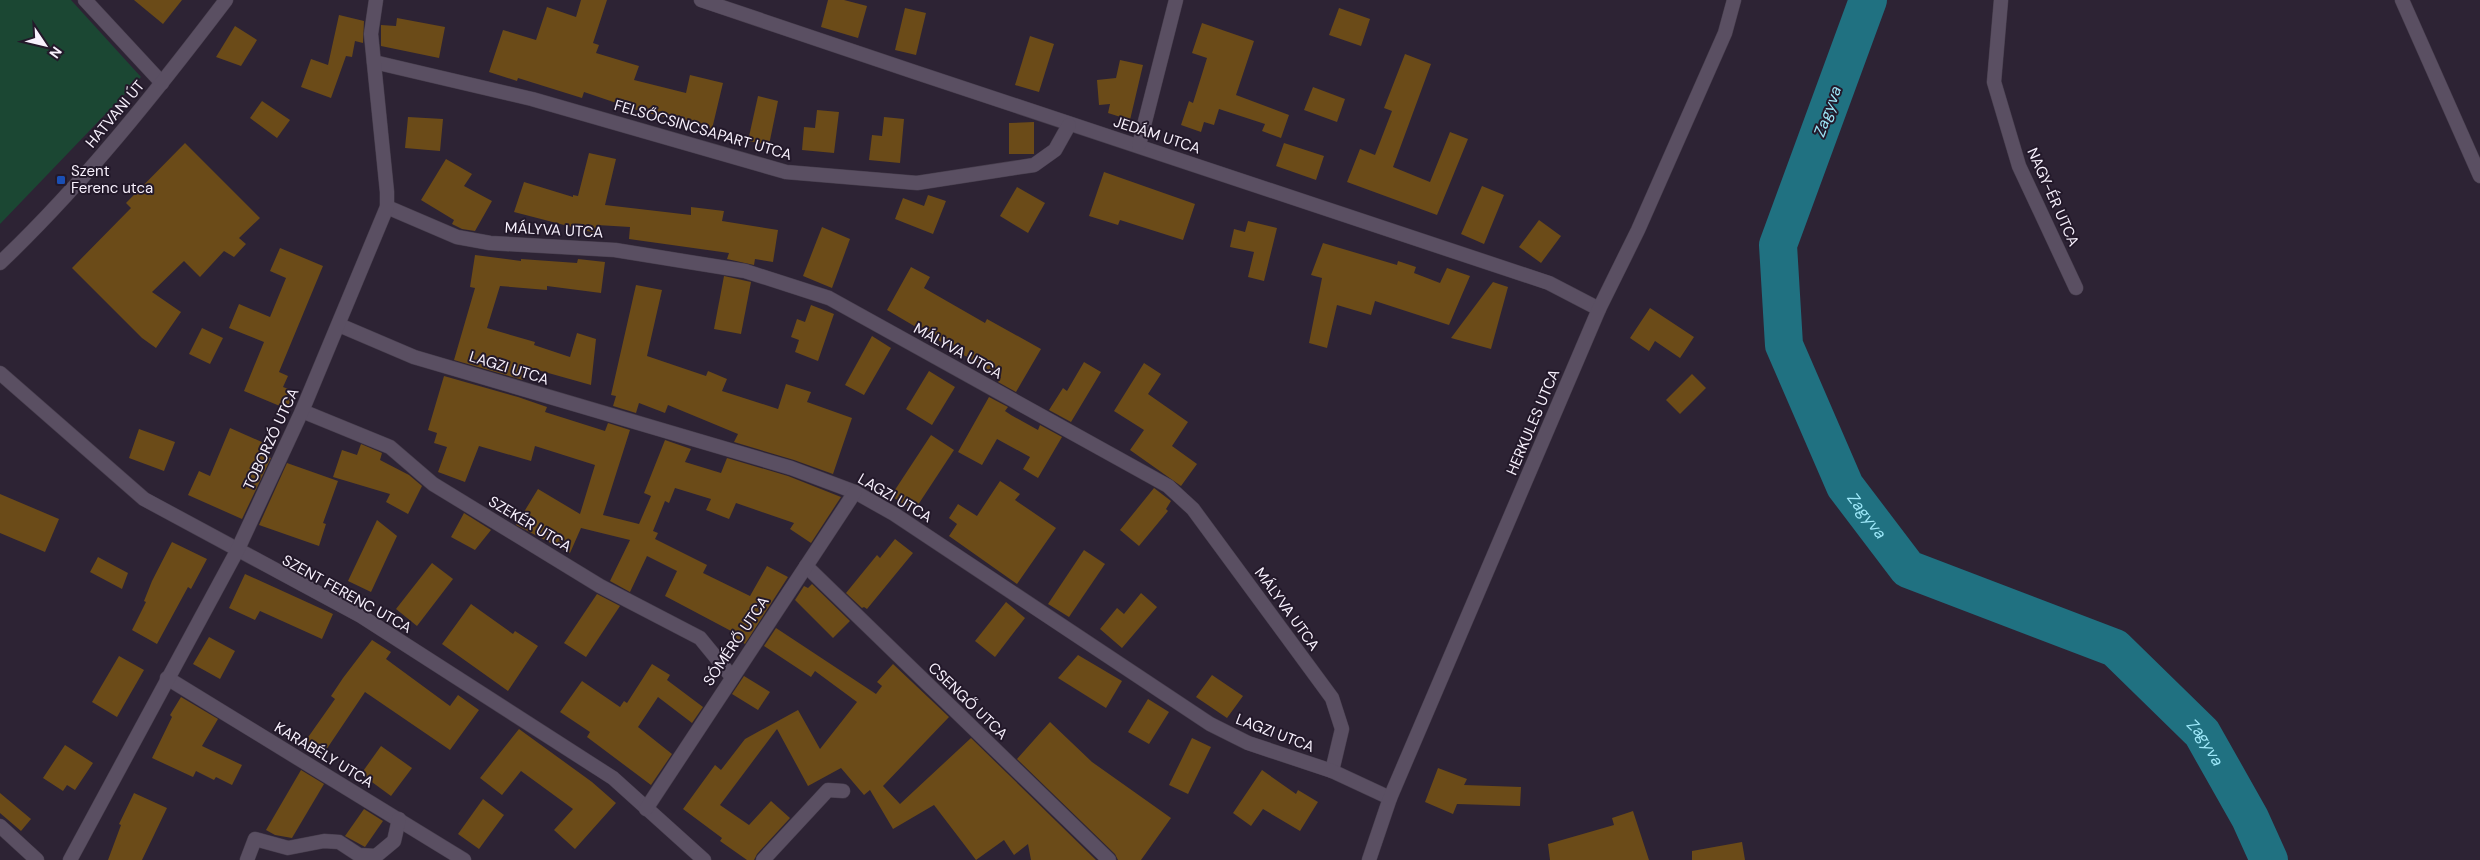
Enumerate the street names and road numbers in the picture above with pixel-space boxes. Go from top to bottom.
street label: HATVANI ÚT [81,76,149,152]
street label: FELSŐCSINCSAPART UTCA [612,95,794,165]
street label: JEDÁM UTCA [1111,112,1203,158]
street label: NAGY-ÉR UTCA [2022,145,2084,250]
street label: MÁLYVA UTCA [504,217,604,243]
street label: MÁLYVA UTCA [910,318,1006,384]
street label: LAGZI UTCA [467,346,551,390]
street label: HERKULES UTCA [1502,366,1564,478]
street label: TOBORZÓ UTCA [239,385,303,493]
street label: LAGZI UTCA [854,469,936,527]
street label: SZEKÉR UTCA [485,491,575,557]
street label: SZENT FERENC UTCA [279,550,415,638]
street label: MÁLYVA UTCA [1250,563,1324,655]
street label: SÓMÉRŐ UTCA [699,592,773,690]
street label: CSENGŐ UTCA [924,658,1012,744]
street label: LAGZI UTCA [1233,709,1317,757]
street label: KARABÉLY UTCA [271,717,377,793]

